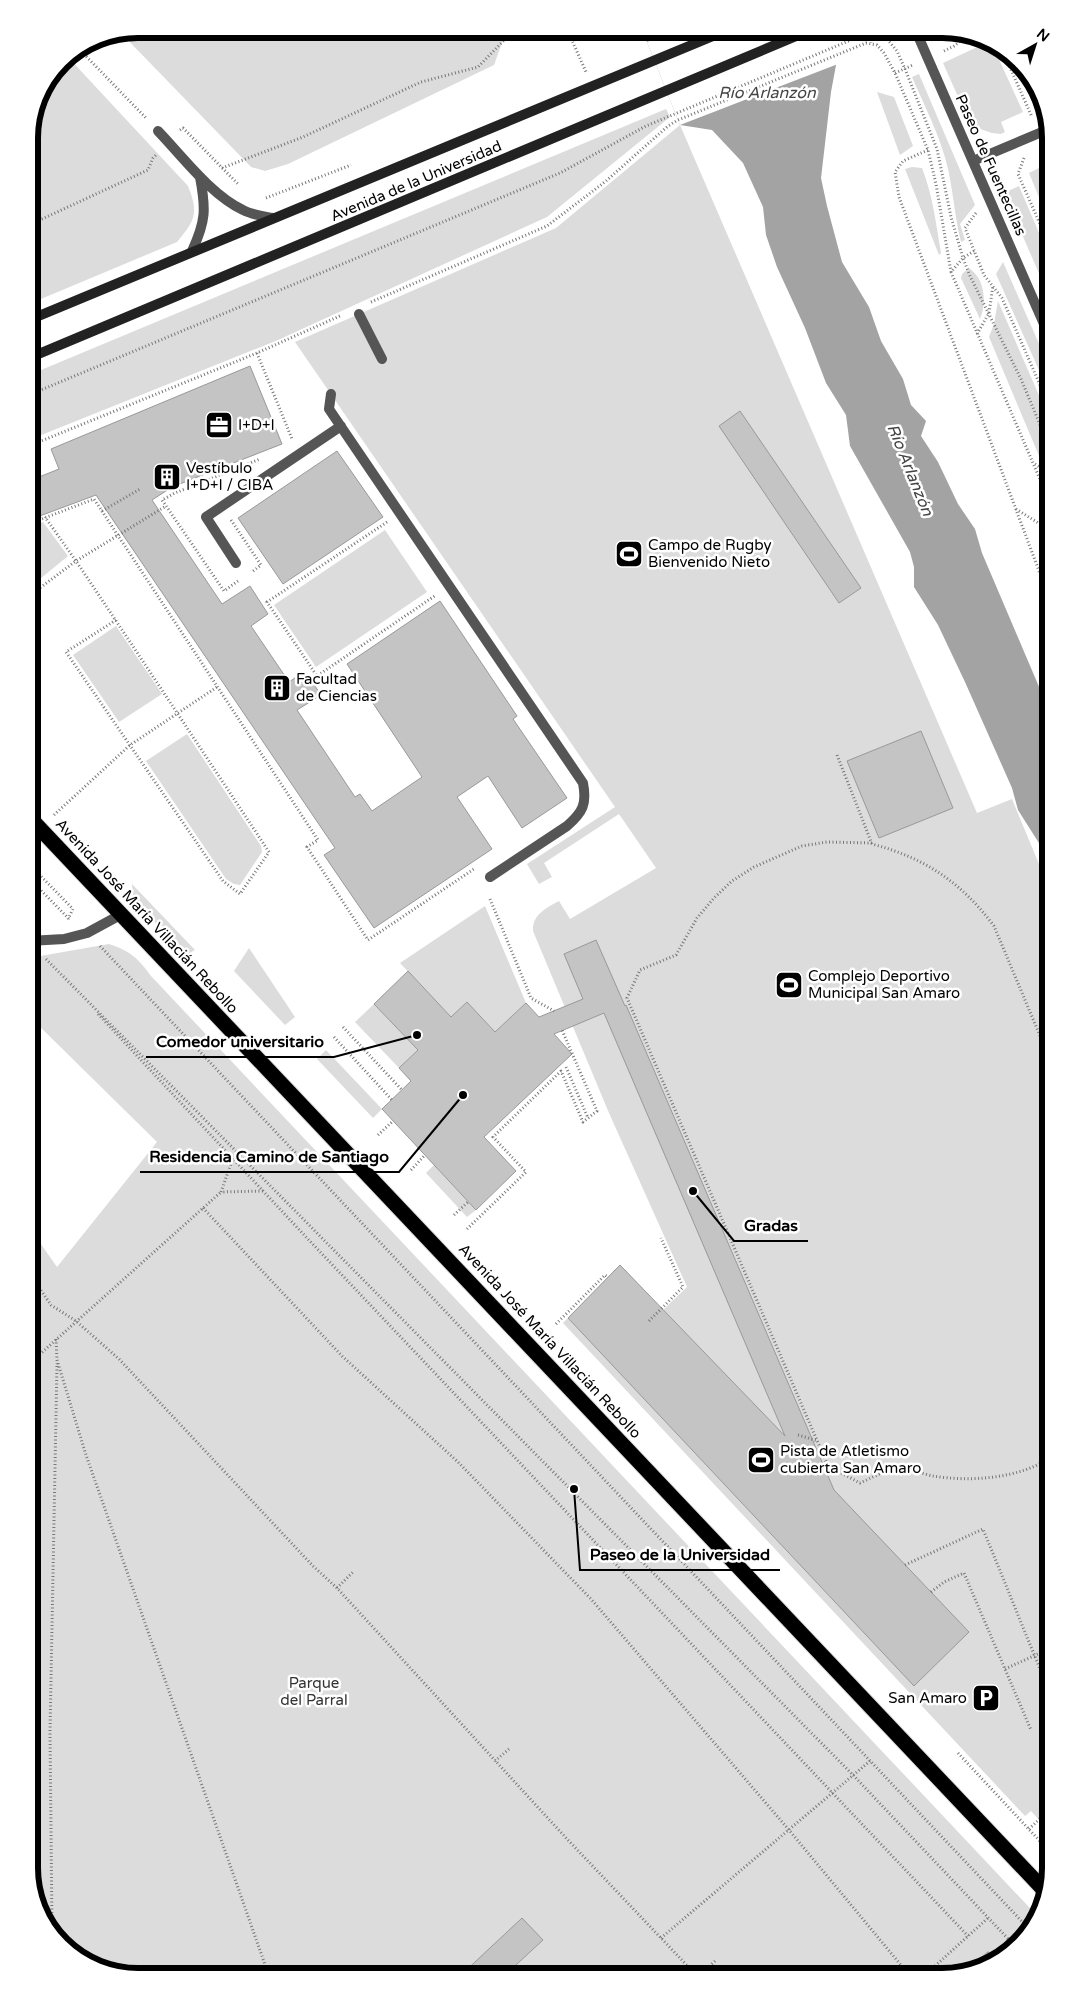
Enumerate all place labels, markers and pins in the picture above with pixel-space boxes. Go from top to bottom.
office icon: I+D+I [204,410,234,440]
place label: I+D+I [238,416,275,434]
place label: Vestíbulo I+D+I / CIBA [186,459,273,494]
building icon: Vestíbulo I+D+I / CIBA [152,462,182,492]
place label: Campo de Rugby Bienvenido Nieto [648,536,772,571]
sports icon: Campo de Rugby Bienvenido Nieto [614,539,644,569]
place label: Facultad de Ciencias [296,670,377,705]
building icon: Facultad de Ciencias [262,673,292,703]
place label: Complejo Deportivo Municipal San Amaro [808,967,960,1002]
sports icon: Complejo Deportivo Municipal San Amaro [774,970,804,1000]
callout: Comedor universitario [146,1026,334,1057]
callout: Residencia Camino de Santiago [140,1141,399,1172]
callout: Gradas [734,1210,808,1241]
place label: Pista de Atletismo cubierta San Amaro [780,1442,921,1477]
sports icon: Pista de Atletismo cubierta San Amaro [746,1445,776,1475]
callout: Paseo de la Universidad [580,1539,780,1570]
parking icon: San Amaro [971,1683,1001,1713]
place label: San Amaro [888,1689,967,1707]

